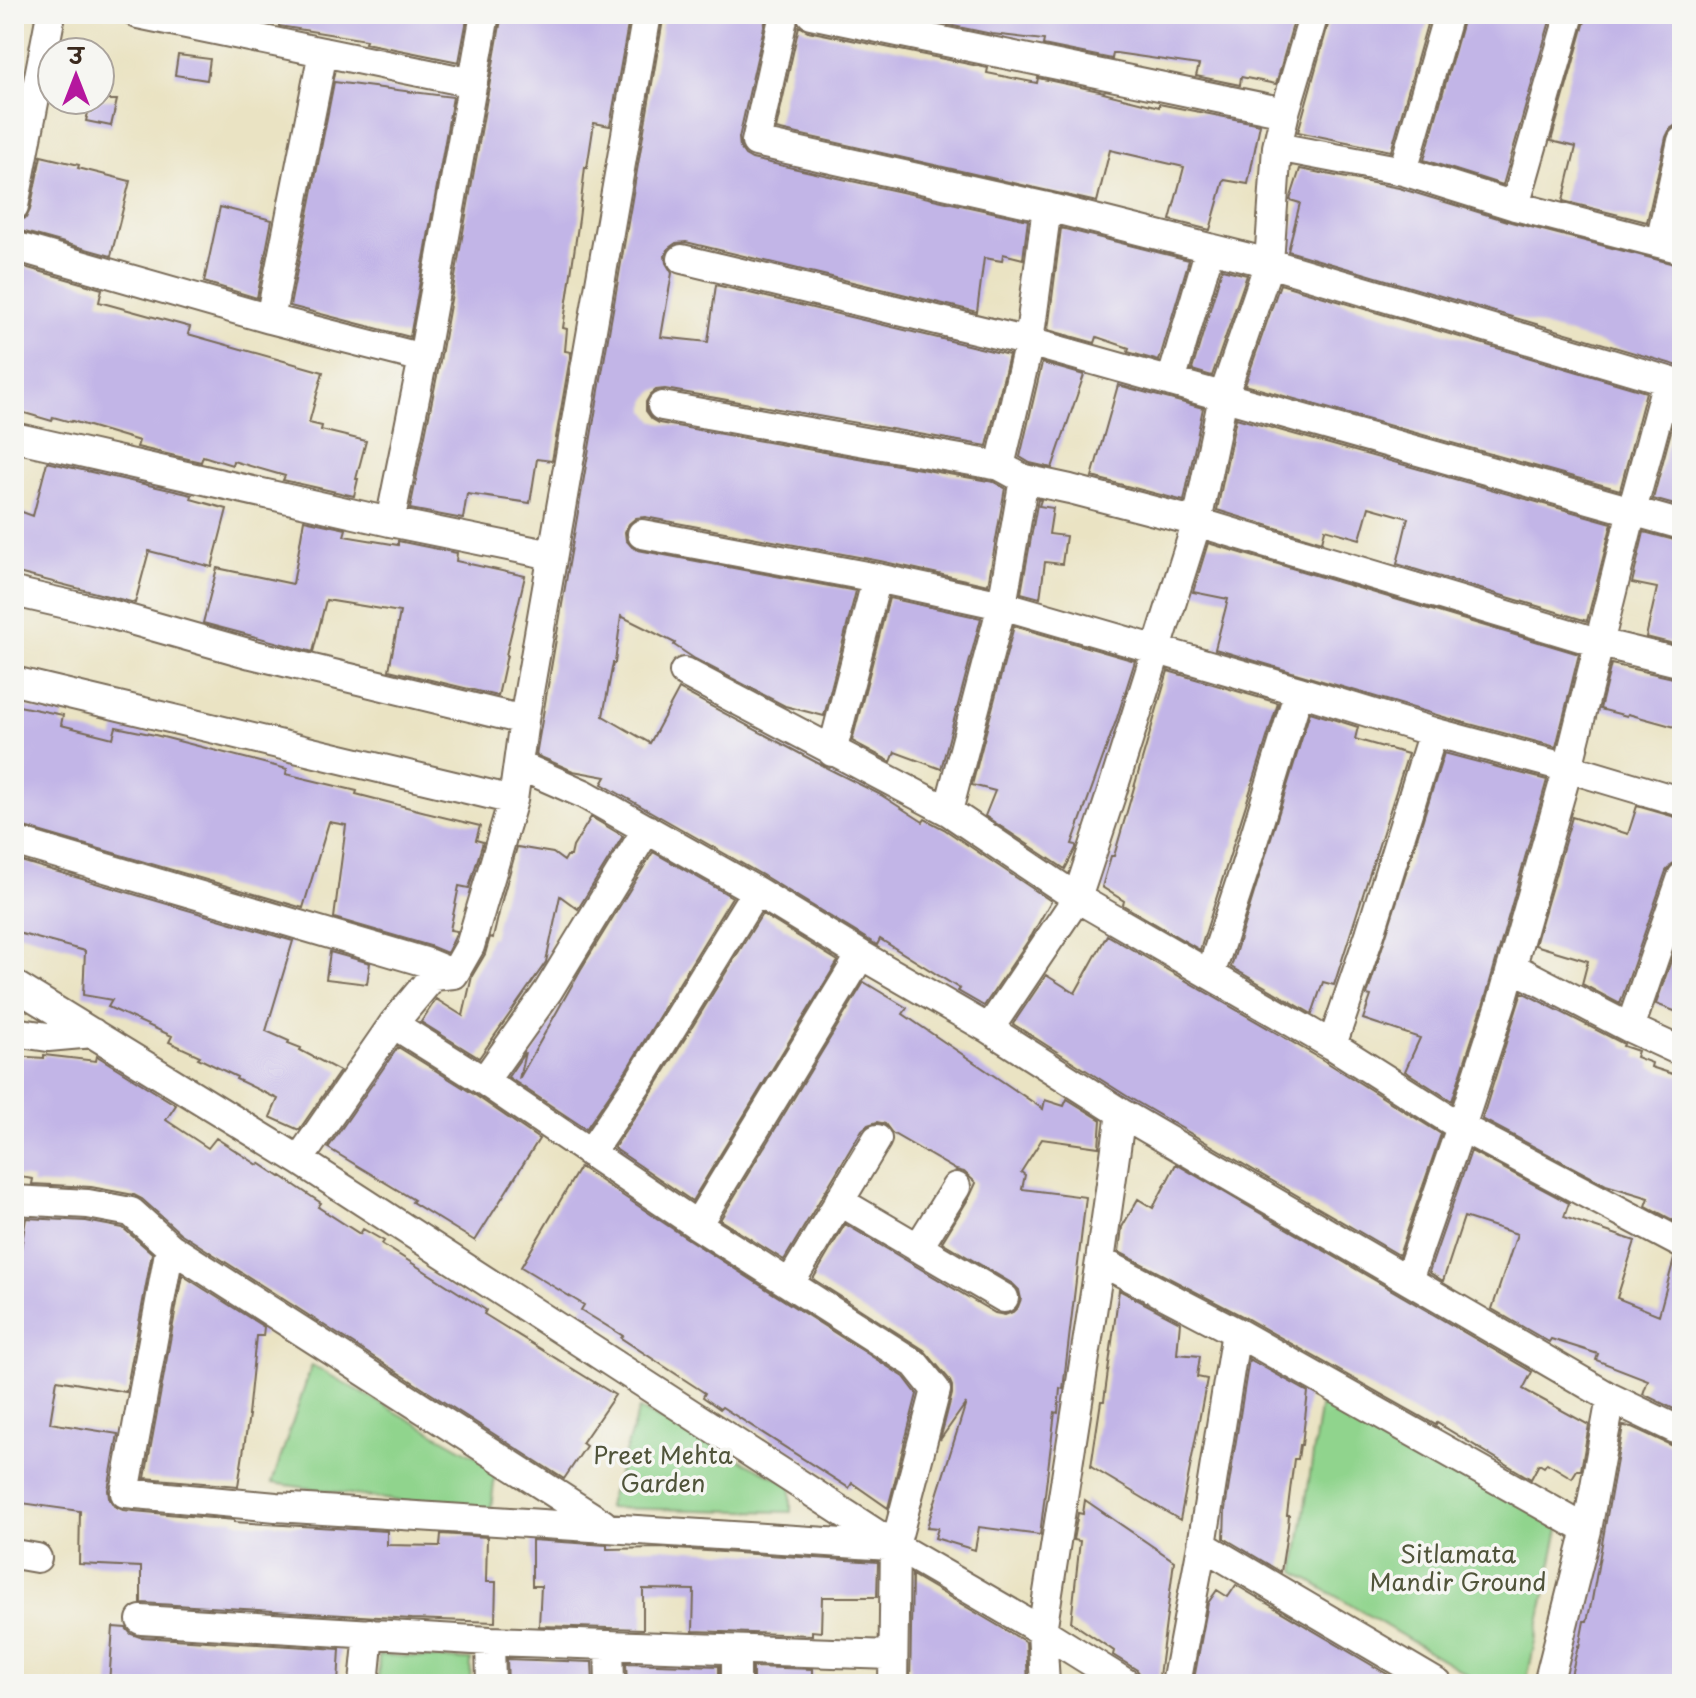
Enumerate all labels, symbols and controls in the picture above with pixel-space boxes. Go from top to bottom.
north arrow [36,36,116,116]
text: उ [67,38,86,71]
park label: Preet Mehta Garden [593,1436,733,1500]
park label: Sitlamata Mandir Ground [1369,1535,1547,1599]

